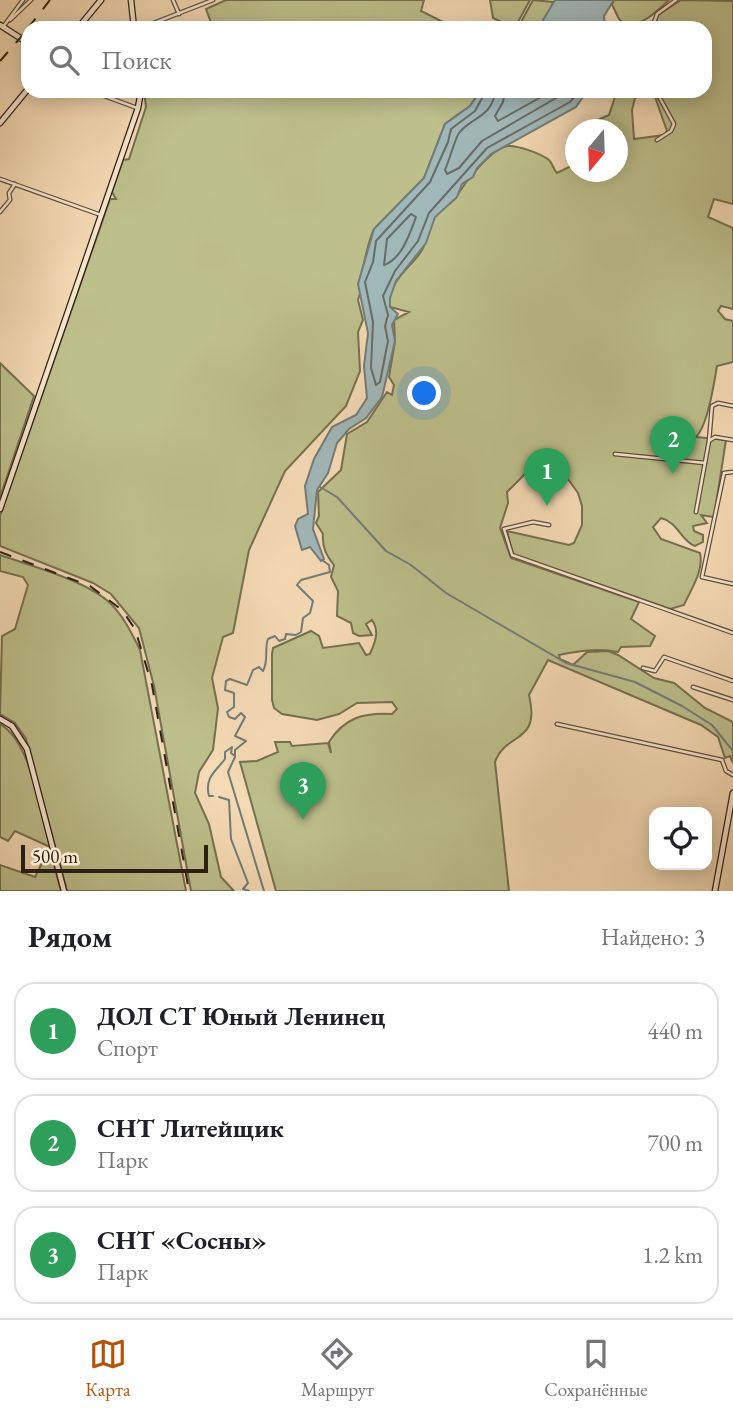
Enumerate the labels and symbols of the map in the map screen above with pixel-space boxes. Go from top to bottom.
north arrow [565,119,628,182]
your location [407,376,441,410]
pin: 2 [650,416,696,474]
pin: 1 [524,448,570,506]
pin: 3 [280,762,326,820]
scale bar [21,842,208,874]

